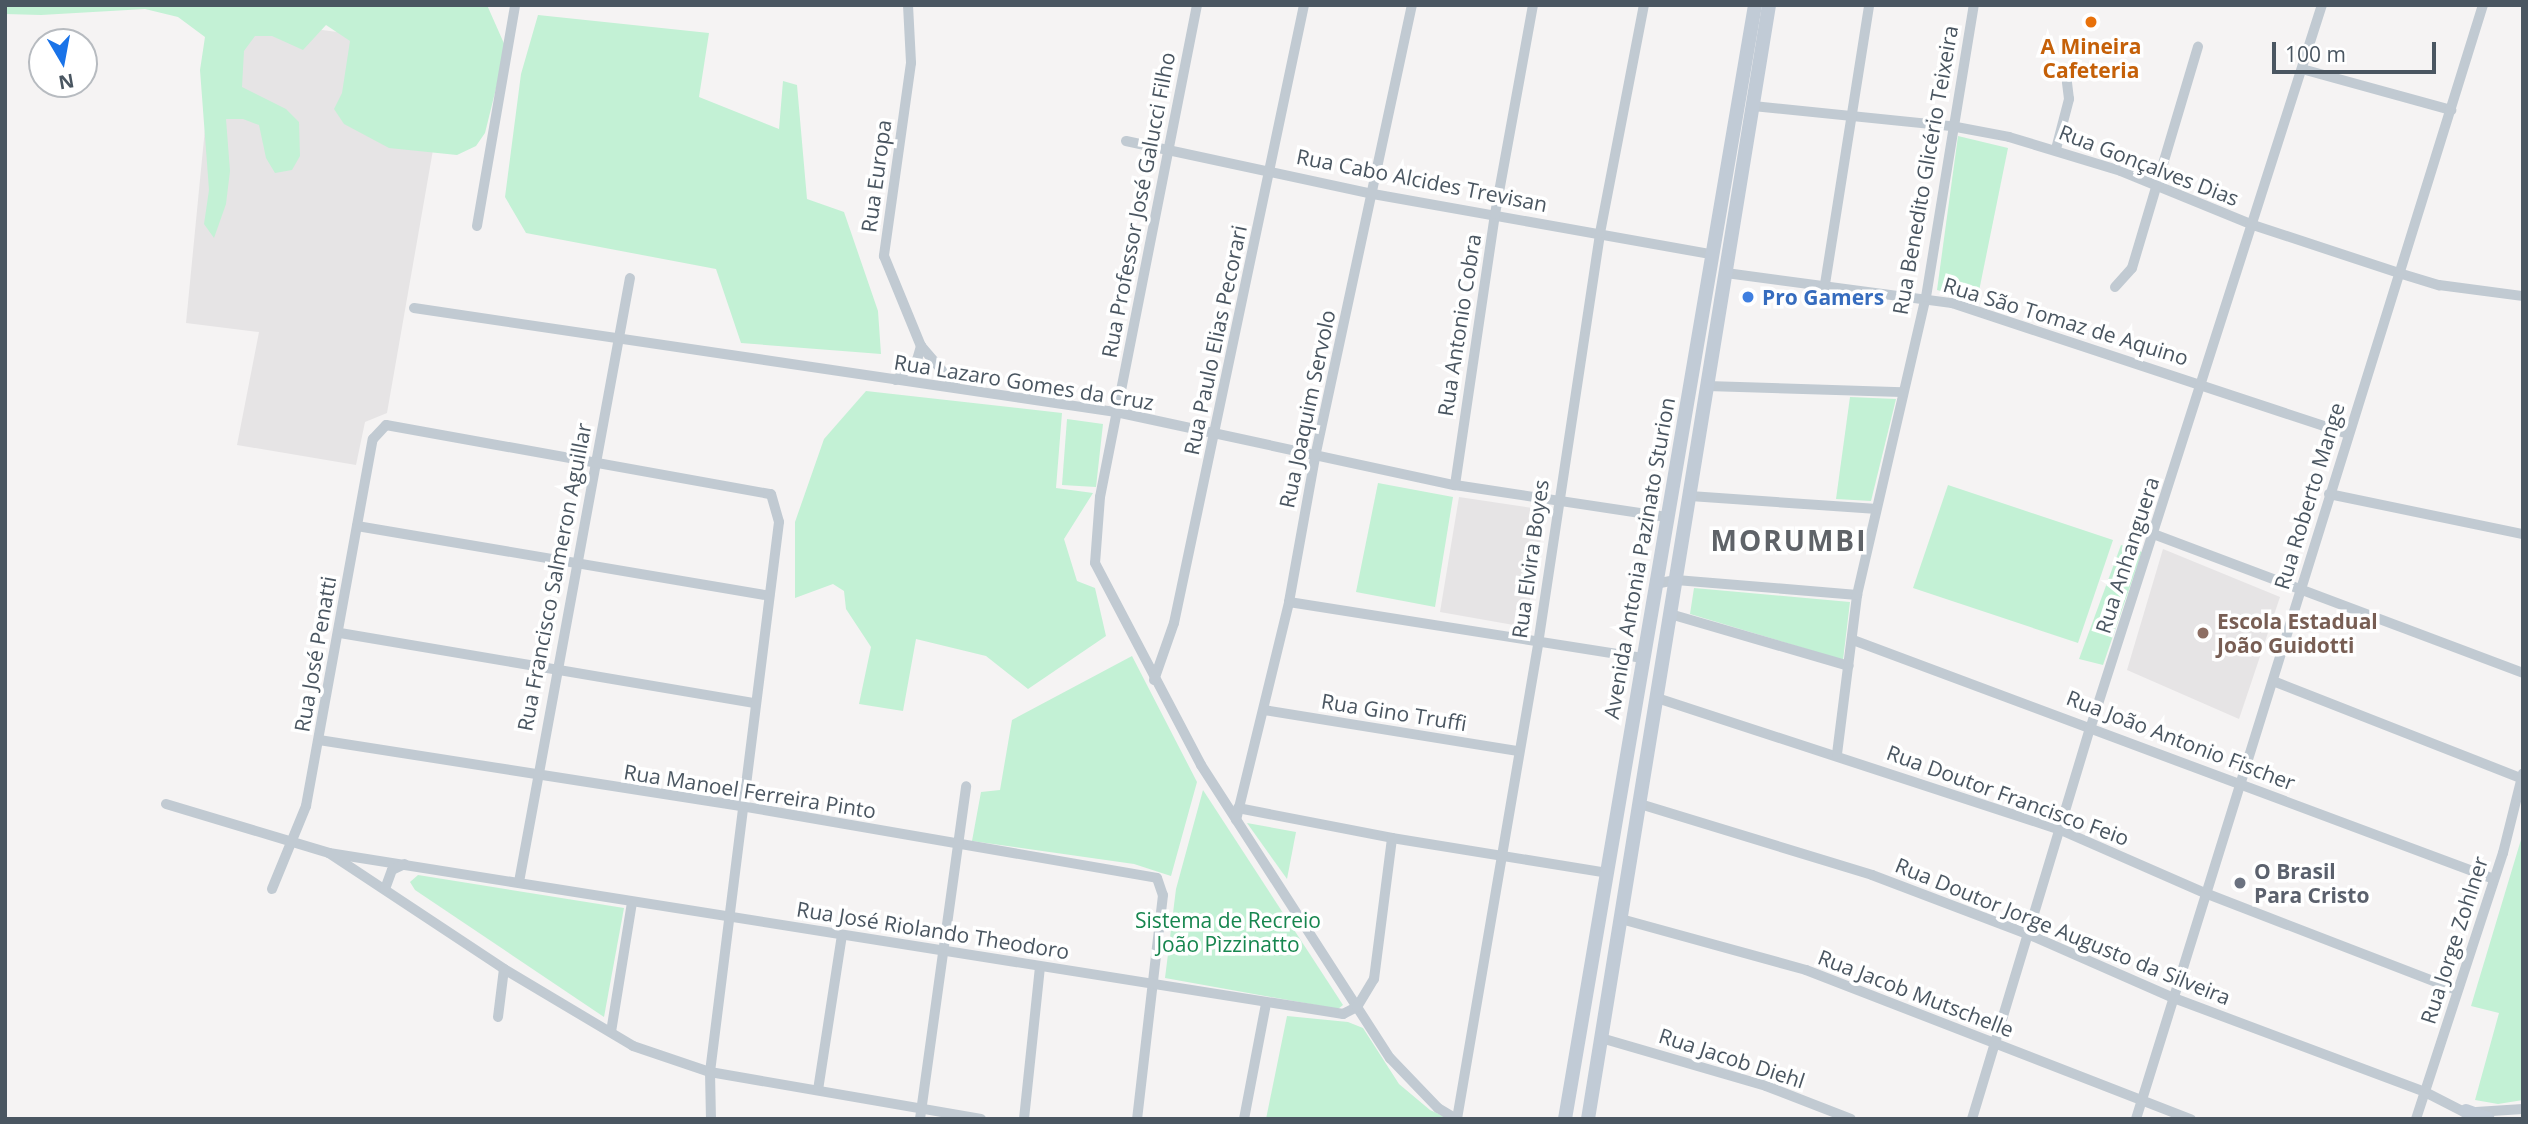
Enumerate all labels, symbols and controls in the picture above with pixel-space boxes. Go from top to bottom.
marker: A Mineira Cafeteria [2083,14,2099,30]
street label: Rua Benedito Glicério Teixeira [1887,23,1963,317]
north arrow [28,28,98,98]
scale bar [2276,28,2440,72]
place label: A Mineira Cafeteria [2041,33,2141,83]
text: 100 m [2285,40,2346,68]
street label: Rua Professor José Galucci Filho [1096,50,1180,360]
text: N [56,68,76,96]
street label: Rua Europa [856,118,896,234]
street label: Rua Gonçalves Dias [2055,119,2243,211]
street label: Rua Cabo Alcides Trevisan [1294,143,1550,217]
street label: Rua Paulo Elias Pecorari [1178,223,1252,457]
street label: Rua Antonio Cobra [1432,232,1486,418]
street label: Rua São Tomaz de Aquino [1941,272,2191,370]
place label: Pro Gamers [1762,284,1884,310]
marker: Pro Gamers [1740,289,1756,305]
street label: Rua Joaquim Servolo [1274,308,1340,510]
street label: Rua Lazaro Gomes da Cruz [892,349,1156,415]
street label: Avenida Antonia Pazinato Sturion [1598,395,1680,721]
street label: Rua Roberto Mange [2269,400,2349,592]
street label: Rua Francisco Salmeron Aguillar [512,421,596,733]
street label: Rua Anhanguera [2090,474,2164,636]
street label: Rua Elvira Boyes [1506,478,1554,640]
district label: MORUMBI [1711,523,1867,557]
street label: Rua José Penatti [289,574,341,734]
place label: Escola Estadual João Guidotti [2217,608,2378,658]
marker: Escola Estadual João Guidotti [2195,625,2211,641]
street label: Rua João Antonio Fischer [2063,685,2299,795]
street label: Rua Gino Truffi [1319,688,1469,736]
street label: Rua Doutor Francisco Feio [1883,739,2133,851]
street label: Rua Manoel Ferreira Pinto [622,759,878,823]
street label: Rua Doutor Jorge Augusto da Silveira [1892,852,2234,1010]
street label: Rua Jorge Zohlner [2415,853,2493,1027]
place label: O Brasil Para Cristo [2254,858,2369,908]
marker: O Brasil Para Cristo [2232,875,2248,891]
street label: Rua José Riolando Theodoro [795,896,1071,964]
park label: Sistema de Recreio João Pìzzinatto [1135,907,1321,957]
street label: Rua Jacob Mutschelle [1815,944,2017,1042]
street label: Rua Jacob Diehl [1656,1023,1808,1093]

